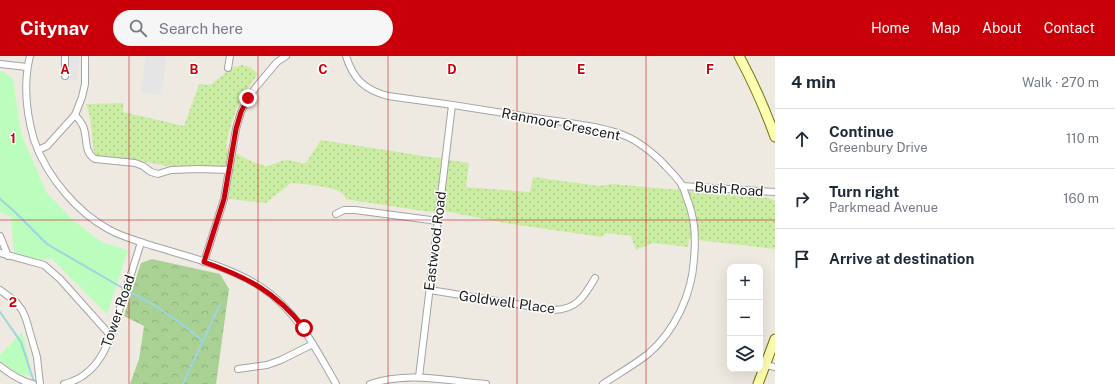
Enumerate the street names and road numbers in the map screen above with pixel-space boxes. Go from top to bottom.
street label: Ranmoor Crescent [500,105,622,143]
street label: Bush Road [694,179,764,199]
street label: Eastwood Road [421,190,449,292]
street label: Tower Road [98,273,138,349]
street label: Goldwell Place [458,287,556,317]

